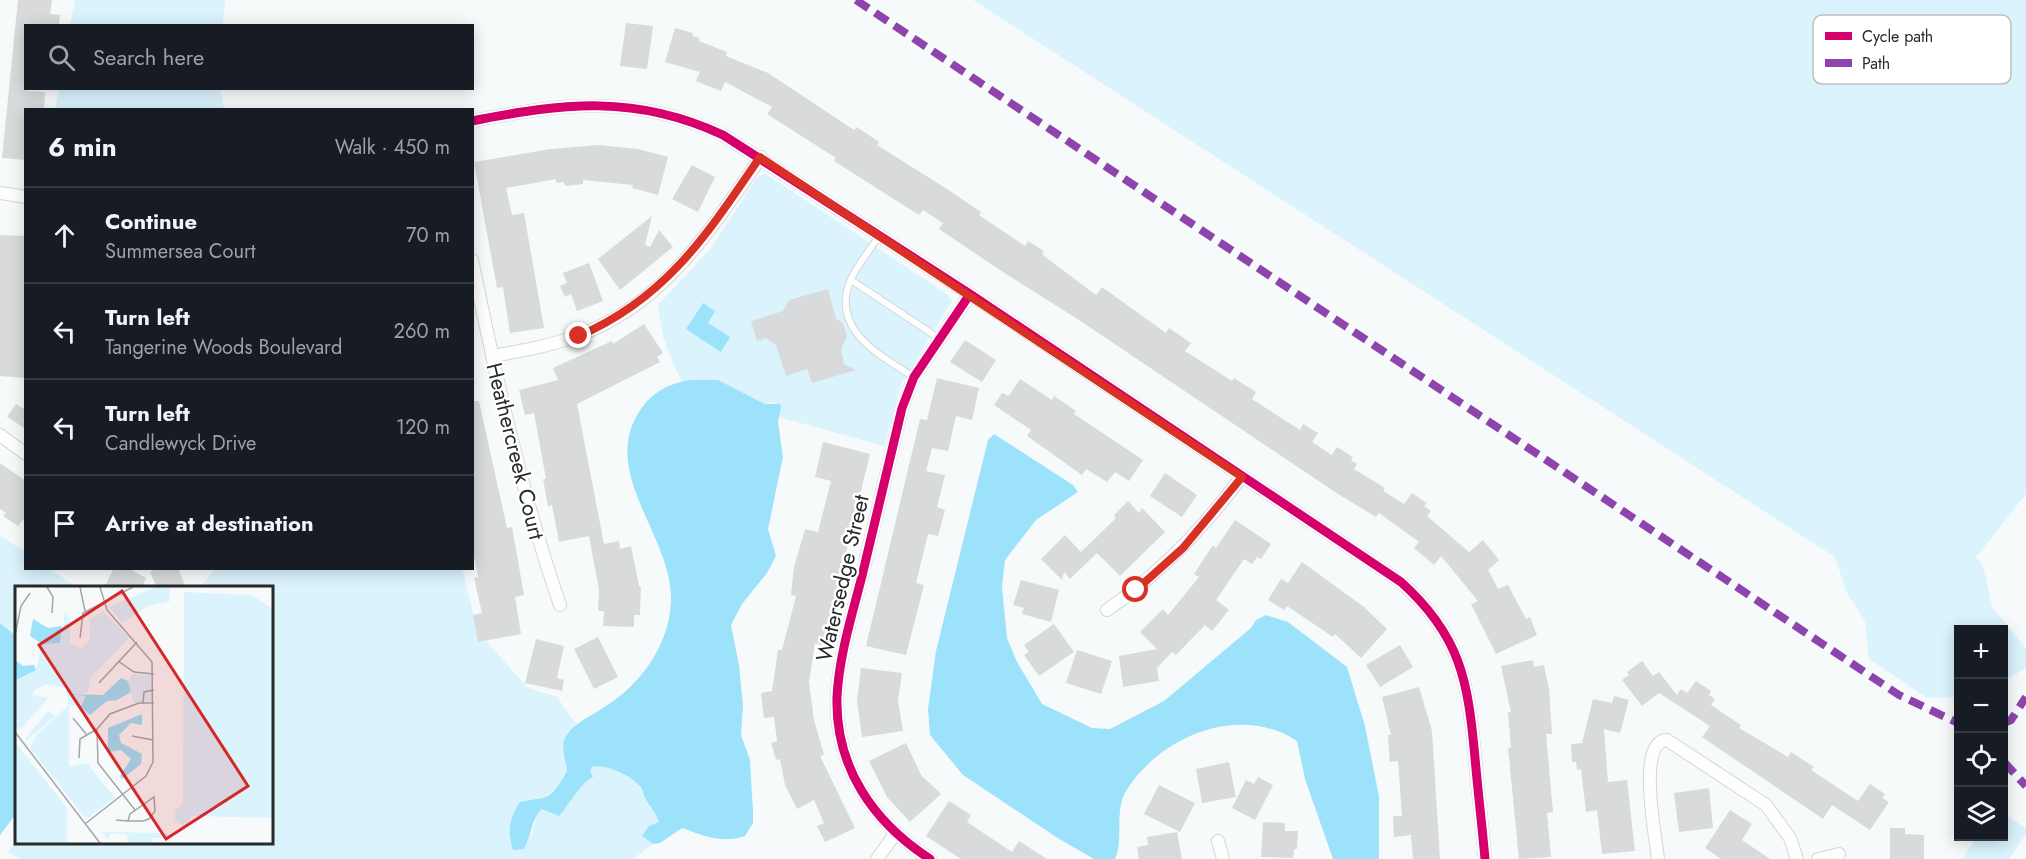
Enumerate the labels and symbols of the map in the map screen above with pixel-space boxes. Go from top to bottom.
legend [1813,15,2011,84]
text: Cycle path [1862,25,1933,48]
text: Path [1862,52,1890,75]
route end [565,322,591,348]
street label: Heathercreek Court [479,359,554,543]
street label: Watersedge Street [807,491,877,664]
route start [1122,576,1148,602]
inset map [15,586,273,844]

